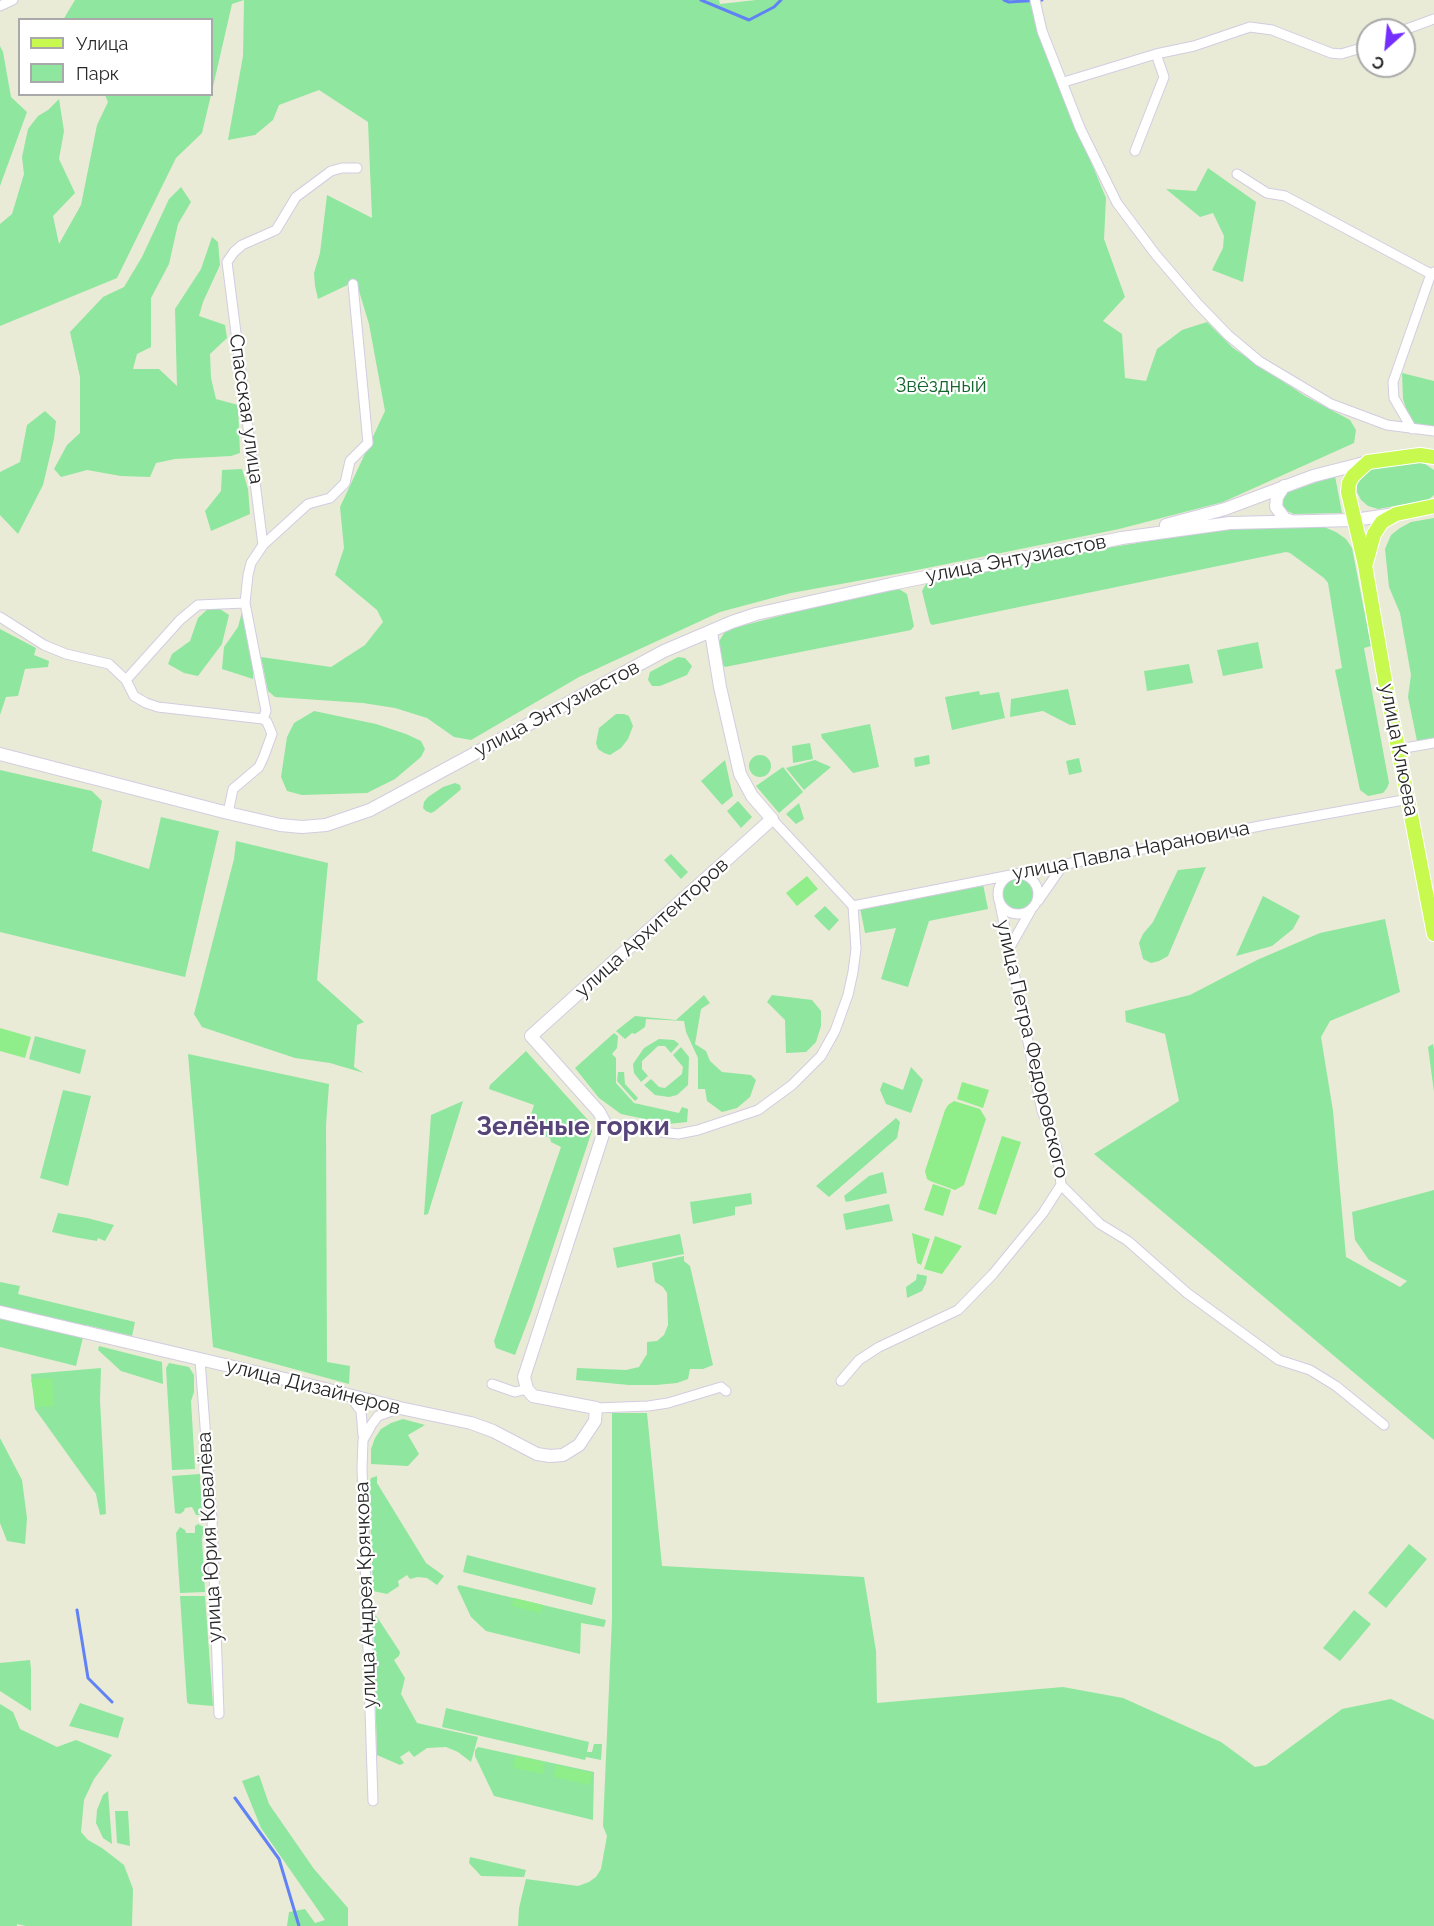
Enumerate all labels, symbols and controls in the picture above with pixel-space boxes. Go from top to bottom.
legend [18,18,213,96]
north arrow [1356,18,1416,78]
text: Улица [76,33,128,54]
text: С [1369,52,1388,74]
text: Парк [76,63,119,84]
street label: Спасская улица [224,332,268,486]
park label: Звёздный [895,374,987,398]
street label: улица Энтузиастов [924,530,1108,588]
street label: улица Энтузиастов [471,655,643,763]
street label: улица Клюева [1374,682,1424,818]
street label: улица Павла Нарановича [1010,816,1252,886]
street label: улица Архитекторов [571,853,733,1003]
street label: улица Петра Федоровского [991,917,1073,1181]
district label: Зелёные горки [476,1111,670,1143]
street label: улица Дизайнеров [223,1354,403,1420]
street label: улица Юрия Ковалёва [192,1431,228,1643]
street label: улица Андрея Крячкова [350,1481,382,1709]

